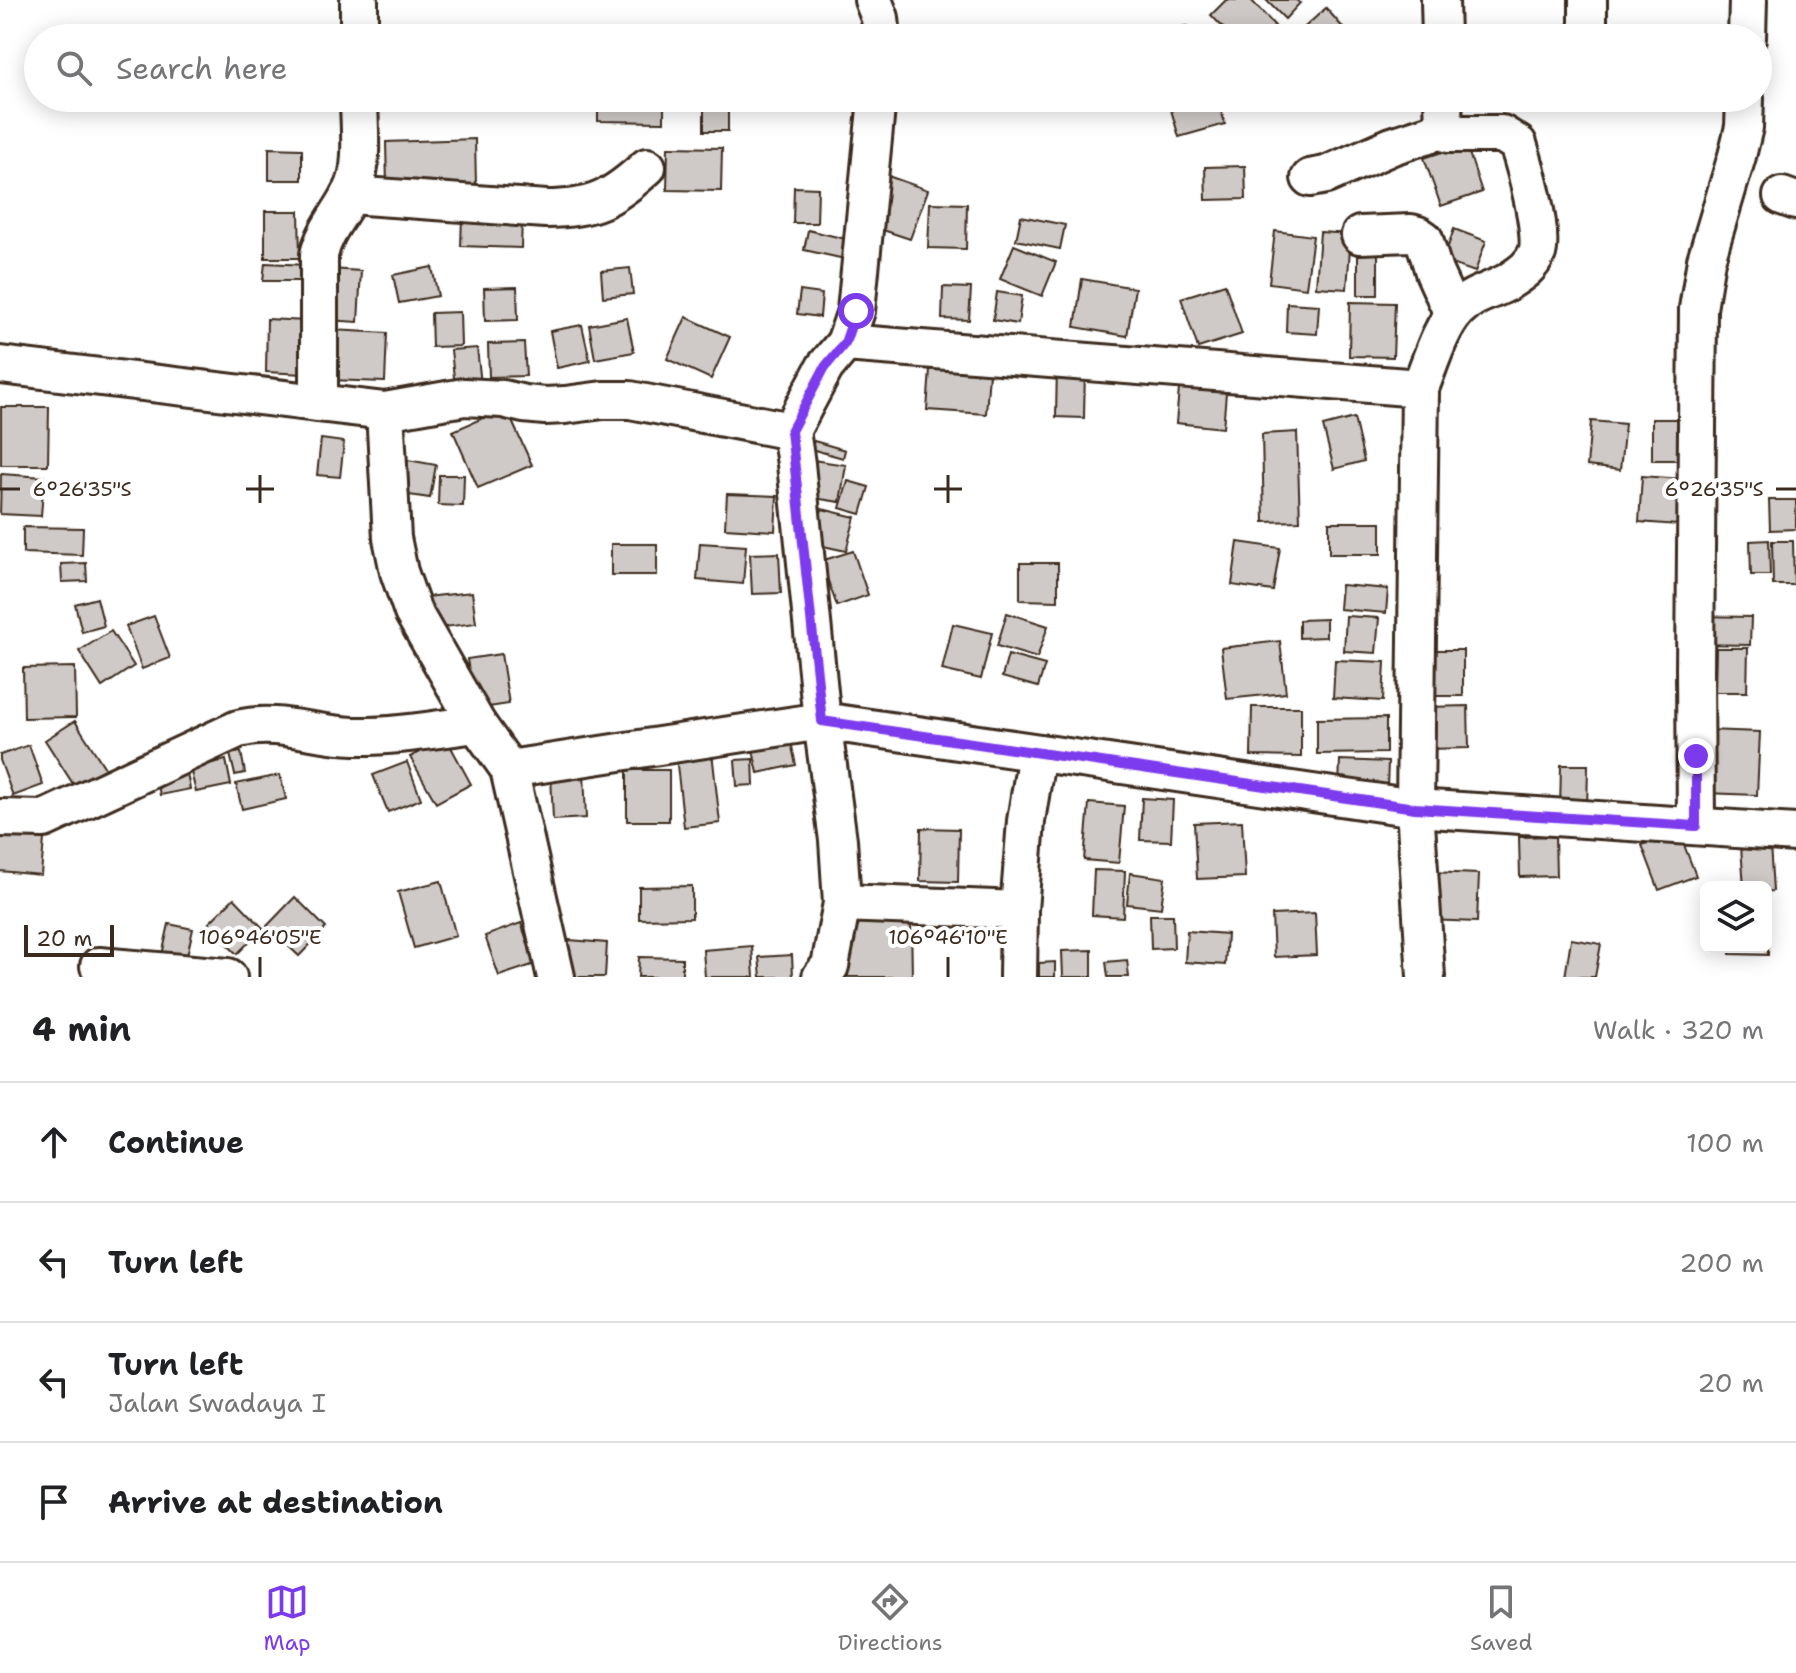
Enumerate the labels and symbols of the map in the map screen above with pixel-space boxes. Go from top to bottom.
route start [838,293,874,329]
text: 6°26'35"S [32,476,132,502]
text: 6°26'35"S [1664,476,1764,502]
route end [1678,738,1714,774]
scale bar [24,921,114,957]
text: 106°46'05"E [198,924,322,950]
text: 106°46'10"E [888,924,1008,950]

